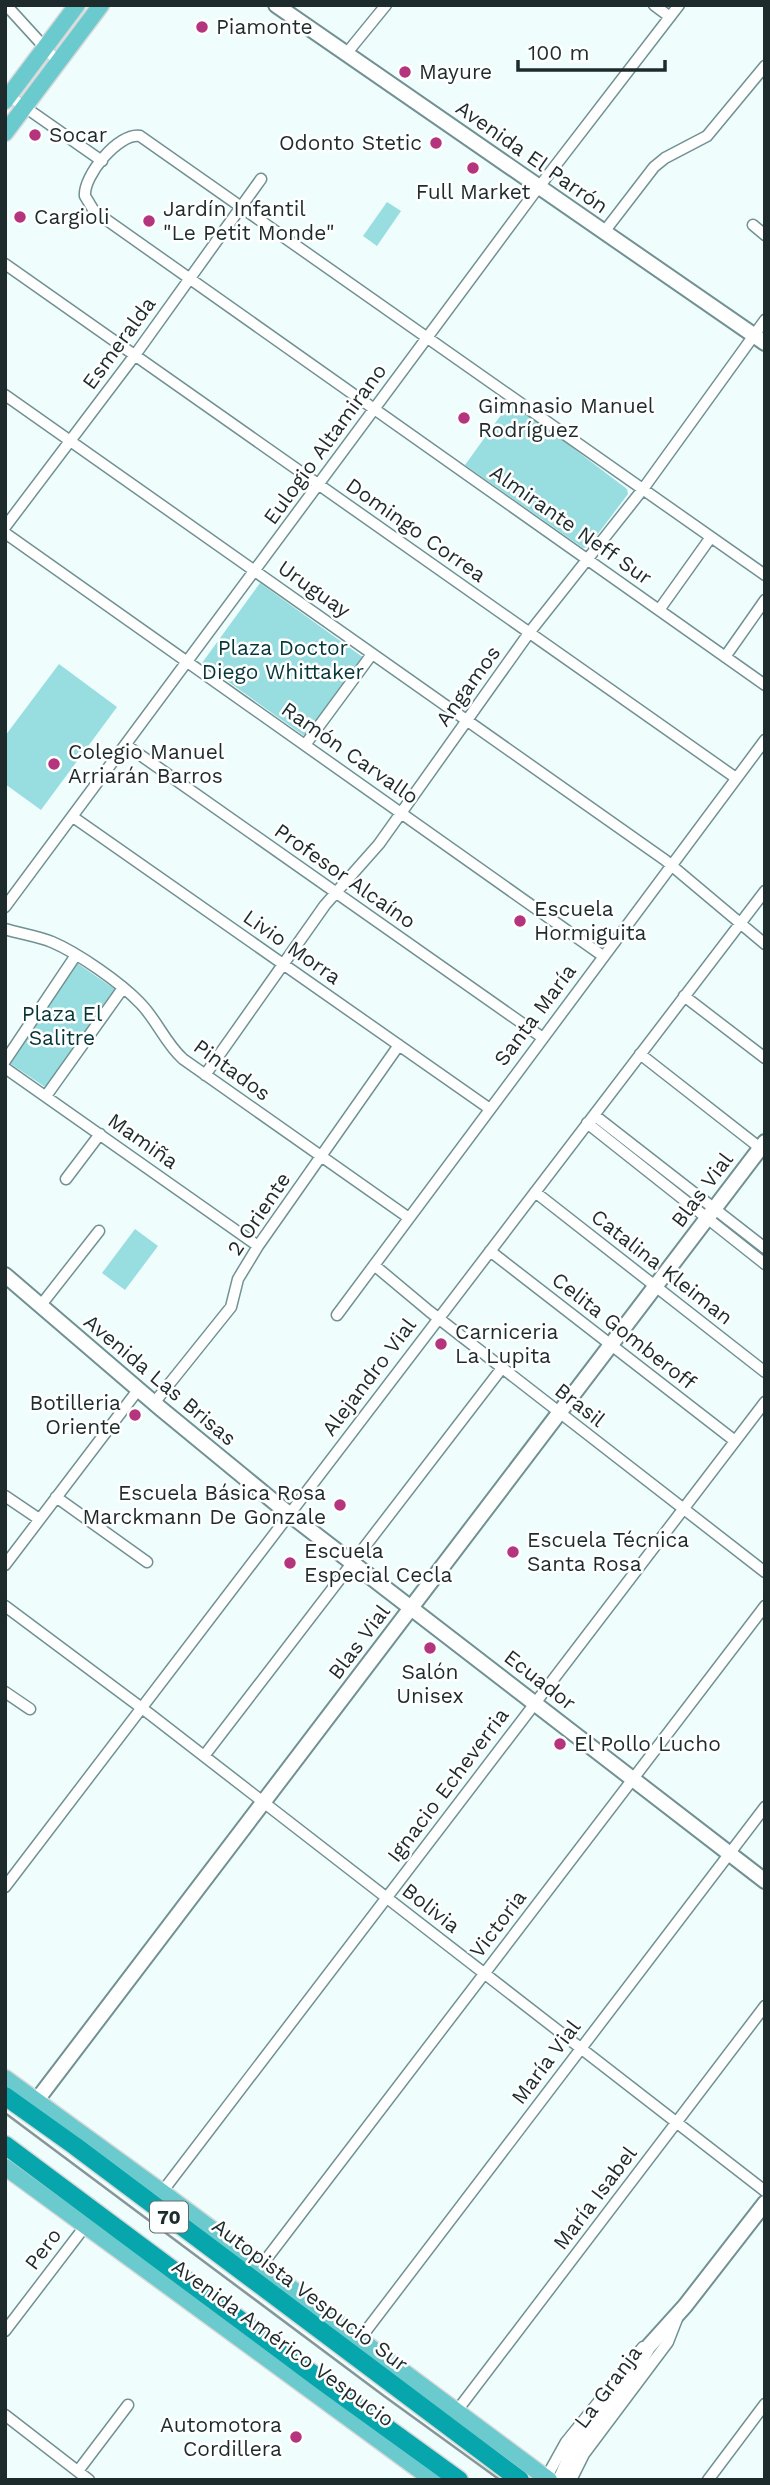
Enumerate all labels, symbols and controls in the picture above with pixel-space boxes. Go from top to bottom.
place label: Piamonte [216,14,313,39]
marker: Piamonte [194,19,210,35]
scale bar [518,28,665,72]
text: 100 m [528,40,590,65]
place label: Mayure [419,59,492,84]
marker: Mayure [397,64,413,80]
street label: Avenida El Parrón [451,95,613,218]
place label: Socar [49,122,108,147]
marker: Socar [27,127,43,143]
place label: Odonto Stetic [279,130,422,155]
marker: Odonto Stetic [428,135,444,151]
marker: Full Market [465,160,481,176]
place label: Full Market [416,179,530,204]
place label: Jardín Infantil "Le Petit Monde" [163,196,335,245]
place label: Cargioli [34,204,110,229]
marker: Cargioli [12,209,28,225]
marker: Jardín Infantil "Le Petit Monde" [141,213,157,229]
street label: Esmeralda [77,291,161,394]
street label: Eulogio Altamirano [258,358,391,529]
place label: Gimnasio Manuel Rodríguez [478,393,655,442]
marker: Gimnasio Manuel Rodríguez [456,410,472,426]
street label: Almirante Neff Sur [485,459,657,590]
street label: Domingo Correa [341,472,491,587]
street label: Uruguay [273,555,355,623]
park label: Plaza Doctor Diego Whittaker [202,635,365,684]
street label: Angamos [430,640,505,731]
street label: Ramón Carvallo [277,696,424,809]
place label: Colegio Manuel Arriarán Barros [68,739,225,788]
marker: Colegio Manuel Arriarán Barros [46,756,62,772]
street label: Profesor Alcaíno [270,818,421,934]
place label: Escuela Hormiguita [534,896,647,945]
street label: Livio Morra [239,904,346,989]
marker: Escuela Hormiguita [512,913,528,929]
street label: Santa María [488,959,581,1071]
park label: Plaza El Salitre [22,1001,103,1050]
street label: Pintados [189,1033,276,1106]
street label: Mamiña [103,1107,183,1174]
street label: Blas Vial [665,1147,738,1232]
street label: 2 Oriente [222,1167,296,1260]
street label: Catalina Kleiman [586,1204,738,1330]
street label: Celita Gomberoff [547,1267,702,1395]
street label: Avenida Las Brisas [79,1309,242,1451]
street label: Alejandro Vial [316,1312,421,1440]
place label: Carniceria La Lupita [455,1319,558,1368]
marker: Carniceria La Lupita [433,1336,449,1352]
street label: Brasil [550,1377,611,1432]
place label: Botilleria Oriente [29,1390,121,1439]
marker: Botilleria Oriente [127,1407,143,1423]
place label: Escuela Básica Rosa Marckmann De Gonzale [82,1480,326,1529]
marker: Escuela Básica Rosa Marckmann De Gonzale [332,1497,348,1513]
place label: Escuela Técnica Santa Rosa [527,1527,689,1576]
place label: Escuela Especial Cecla [304,1538,453,1587]
marker: Escuela Técnica Santa Rosa [505,1544,521,1560]
marker: Escuela Especial Cecla [282,1555,298,1571]
street label: Blas Vial [322,1599,395,1684]
marker: Salón Unisex [422,1640,438,1656]
street label: Ecuador [500,1644,581,1716]
place label: Salón Unisex [396,1659,464,1708]
street label: Ignacio Echeverria [382,1703,514,1867]
place label: El Pollo Lucho [574,1731,721,1756]
marker: El Pollo Lucho [552,1736,568,1752]
street label: Bolivia [397,1877,465,1938]
street label: Victoria [464,1885,531,1963]
street label: María Vial [506,2014,586,2109]
street label: María Isabel [548,2141,642,2254]
road number: 70 [150,2202,188,2232]
street label: Autopista Vespucio Sur [208,2213,413,2377]
street label: Pero [19,2223,66,2274]
street label: Avenida Américo Vespucio [167,2254,399,2432]
street label: La Granja [568,2340,647,2433]
place label: Automotora Cordillera [160,2412,282,2461]
marker: Automotora Cordillera [288,2429,304,2445]

